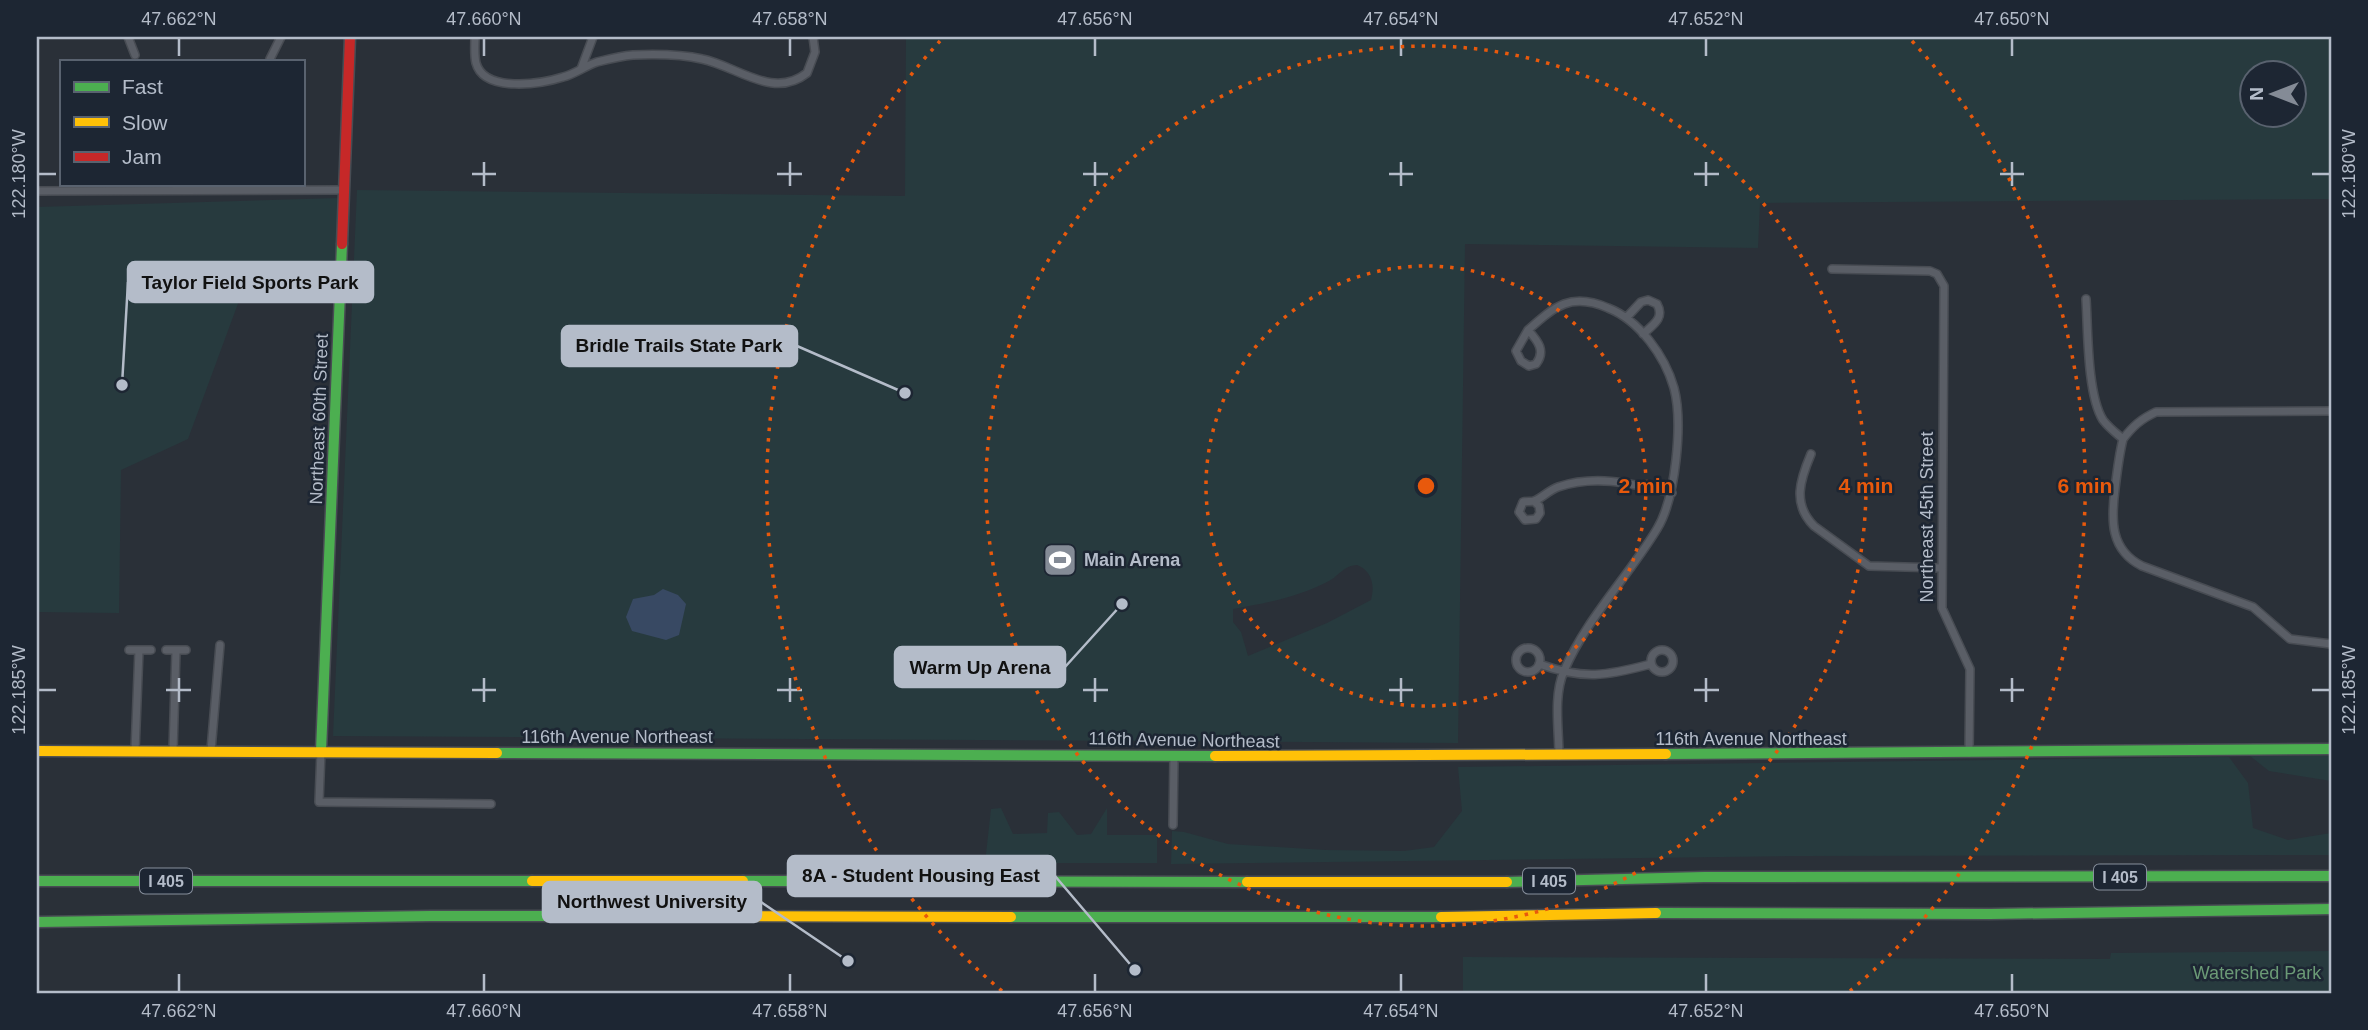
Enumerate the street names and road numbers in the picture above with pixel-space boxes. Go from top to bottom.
street label: Northeast 60th Street [306,333,332,505]
street label: Northeast 45th Street [1917,431,1937,603]
street label: 116th Avenue Northeast [521,727,713,747]
street label: 116th Avenue Northeast [1088,728,1280,752]
street label: 116th Avenue Northeast [1655,729,1847,749]
road number: I 405 [2094,864,2146,890]
road number: I 405 [140,868,192,894]
road number: I 405 [1523,868,1575,894]

